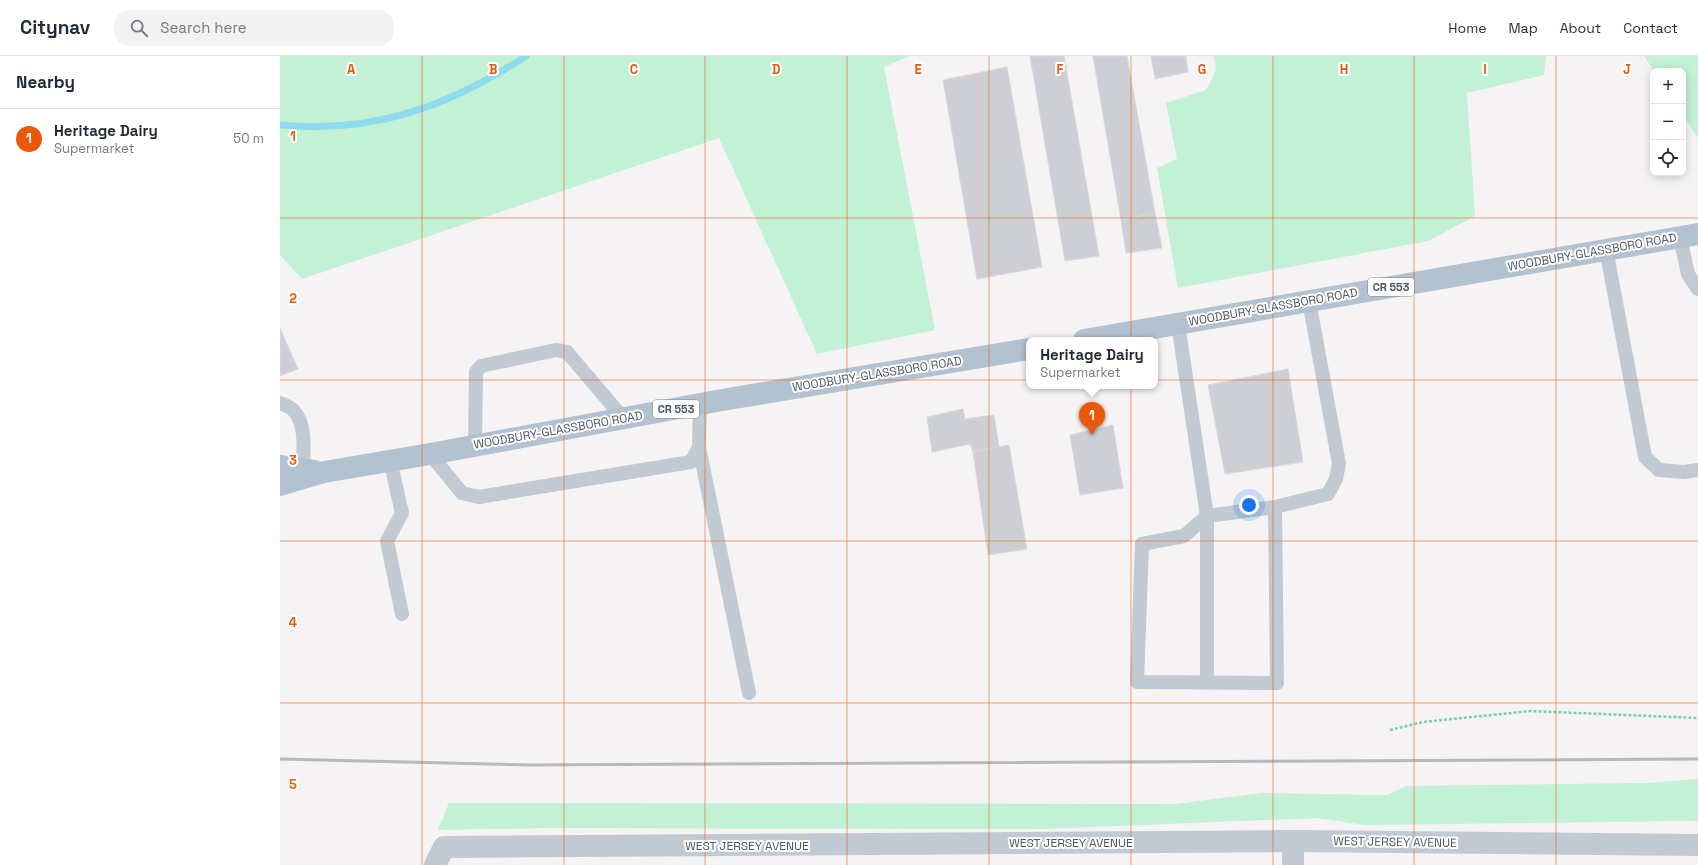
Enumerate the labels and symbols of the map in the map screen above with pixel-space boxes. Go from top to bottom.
text: A [347,61,356,78]
text: B [489,61,498,78]
text: C [630,61,638,78]
text: D [772,61,781,78]
text: E [914,61,922,78]
text: F [1057,61,1064,78]
text: G [1198,61,1206,78]
text: H [1340,61,1348,78]
text: I [1483,61,1487,78]
text: J [1623,61,1631,78]
text: 1 [290,128,296,145]
street label: WOODBURY-GLASSBORO ROAD [1506,229,1678,275]
road number: CR 553 [1368,278,1414,296]
street label: WOODBURY-GLASSBORO ROAD [1187,284,1359,330]
text: 2 [289,290,297,307]
street label: WOODBURY-GLASSBORO ROAD [791,353,963,395]
road number: CR 553 [653,400,699,418]
pin: 1 [1079,402,1105,435]
street label: WOODBURY-GLASSBORO ROAD [472,407,644,453]
text: 3 [289,452,297,469]
your location [1239,495,1259,515]
text: 4 [289,614,297,631]
text: 5 [289,776,297,793]
street label: WEST JERSEY AVENUE [1333,833,1457,851]
street label: WEST JERSEY AVENUE [1009,835,1133,851]
street label: WEST JERSEY AVENUE [685,838,809,854]

